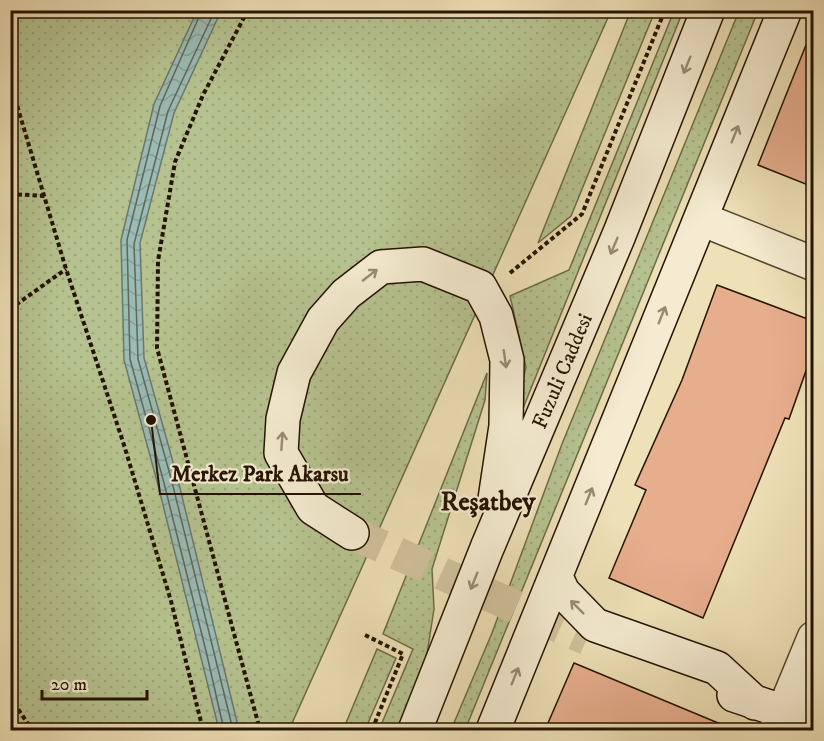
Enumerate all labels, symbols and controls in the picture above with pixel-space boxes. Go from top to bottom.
one-way arrow [681,55,692,74]
one-way arrow [730,125,741,144]
one-way arrow [608,236,619,255]
one-way arrow [361,269,377,282]
one-way arrow [657,306,668,325]
street label: Fuzuli Caddesi [527,310,599,433]
one-way arrow [500,349,511,368]
one-way arrow [277,432,288,452]
callout: Merkez Park Akarsu [160,454,361,494]
text: Merkez Park Akarsu [171,461,349,488]
district label: Reşatbey [441,485,537,519]
one-way arrow [584,487,595,505]
one-way arrow [468,571,479,589]
one-way arrow [570,600,585,615]
scale bar [42,663,147,701]
one-way arrow [510,668,521,686]
text: 20 m [51,674,87,696]

